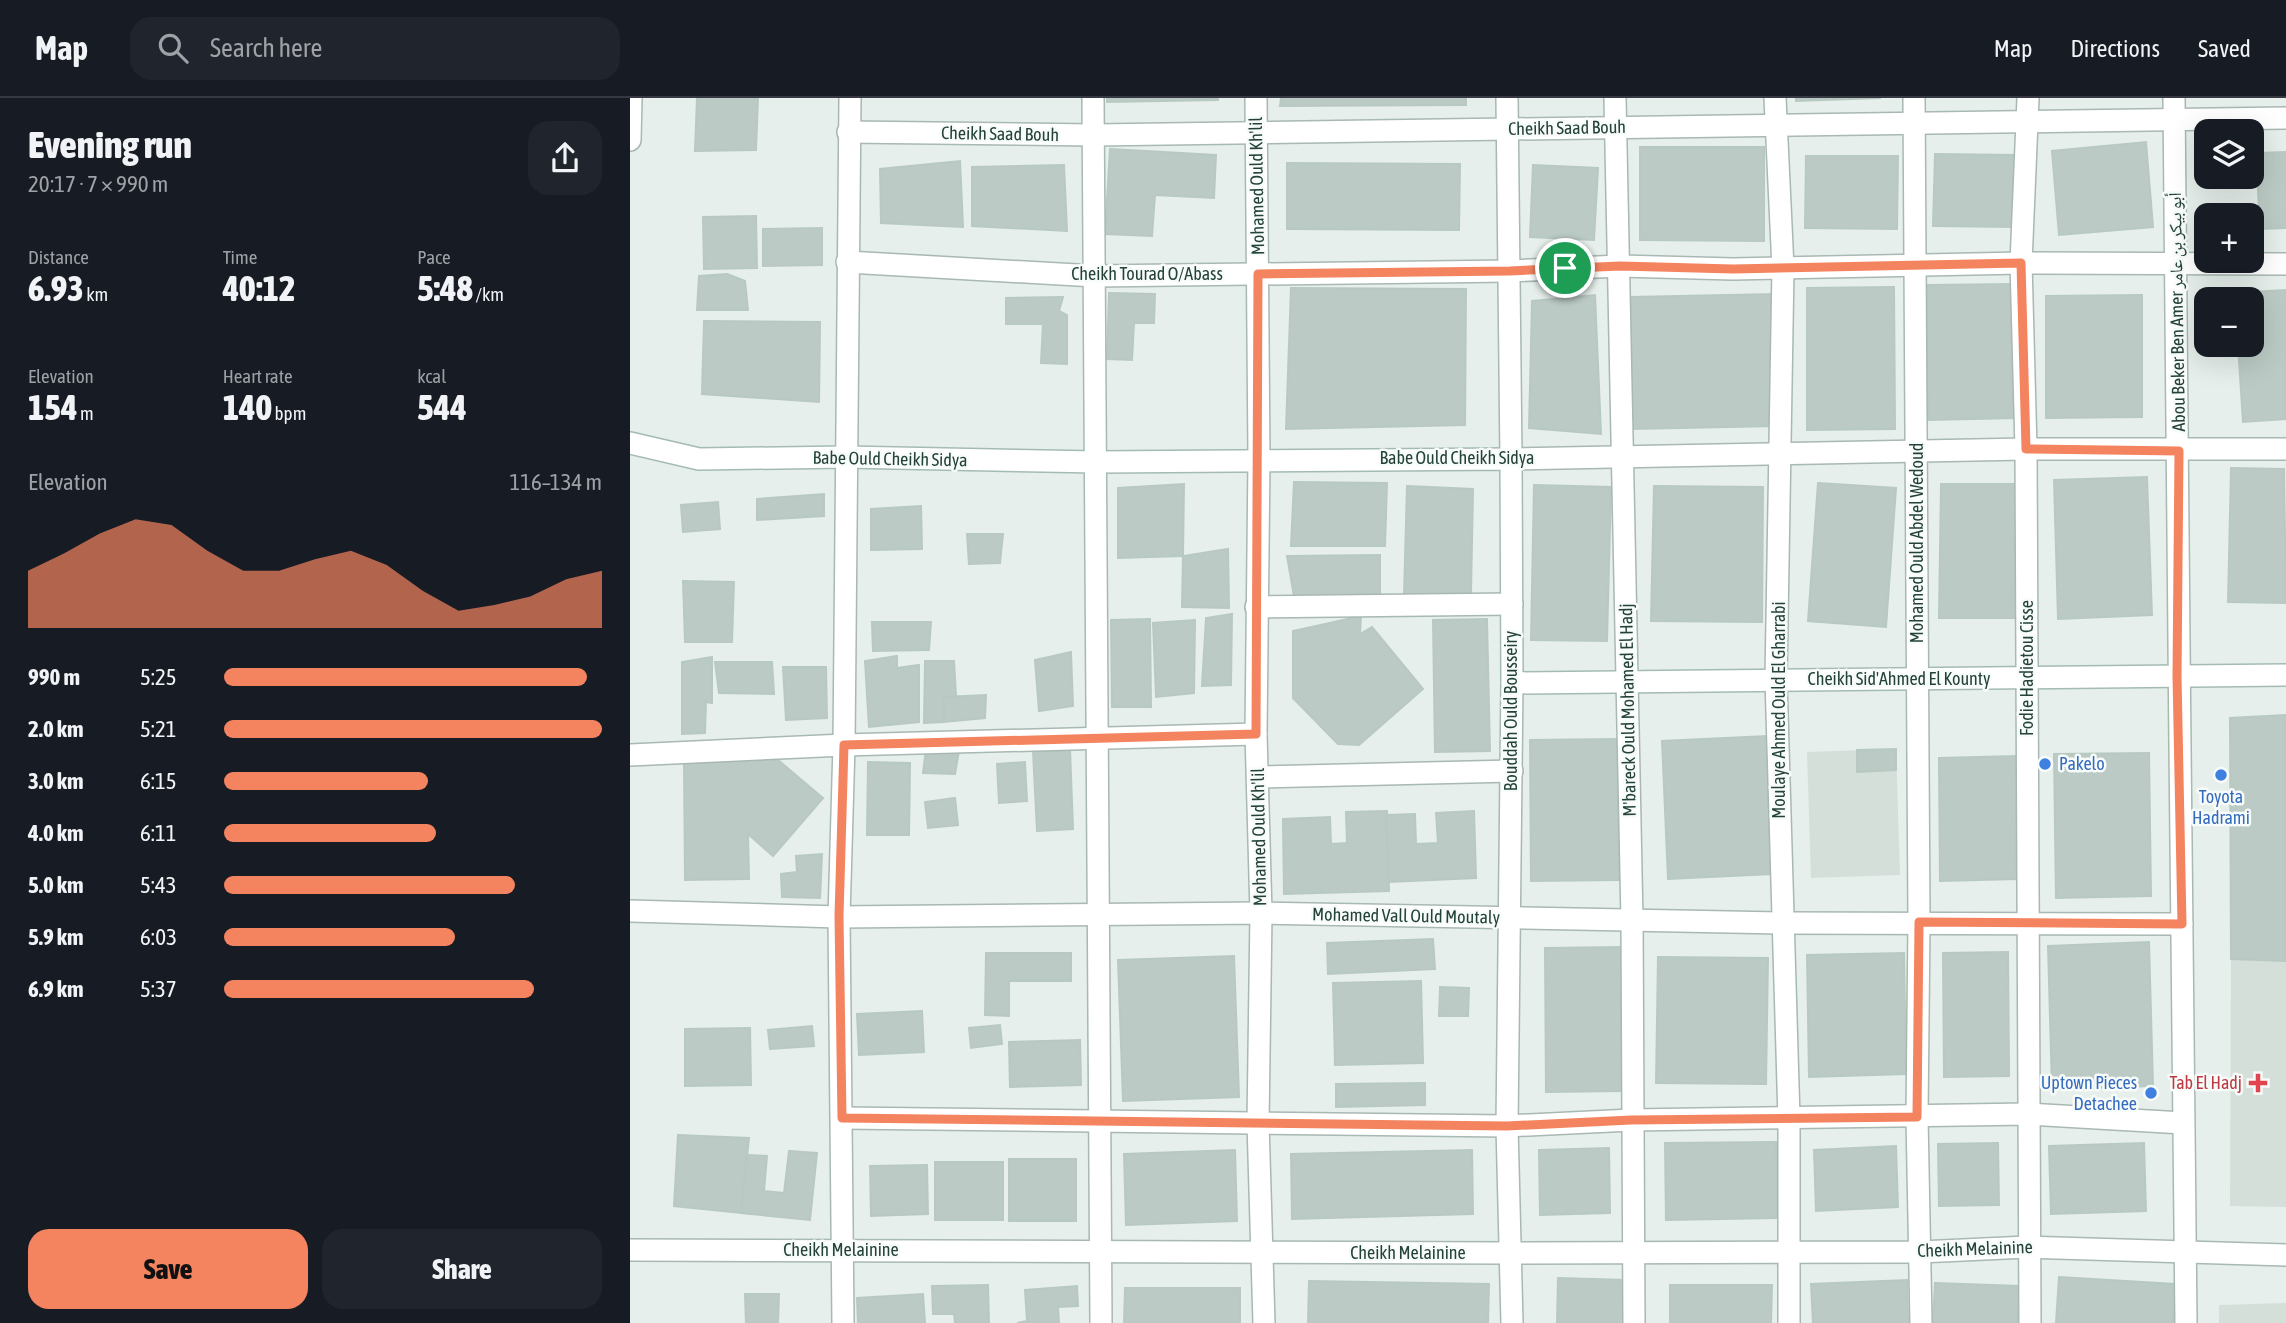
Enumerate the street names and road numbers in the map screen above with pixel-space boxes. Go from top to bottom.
street label: Mohamed Ould Kh'lil [1245,116,1268,255]
street label: Cheikh Saad Bouh [1508,116,1626,139]
street label: Cheikh Saad Bouh [941,122,1059,145]
street label: Abou Beker Ben Amer أبو بيكر بن عامر [2164,192,2190,432]
street label: Cheikh Tourad O/Abass [1071,263,1223,284]
street label: Mohamed Ould Abdel Wedoud [1906,443,1927,643]
street label: Babe Ould Cheikh Sidya [812,447,968,470]
street label: Babe Ould Cheikh Sidya [1380,447,1534,468]
street label: Fodie Hadietou Cisse [2016,600,2037,736]
street label: Moulaye Ahmed Ould El Gharrabi [1768,601,1789,819]
street label: M'bareck Ould Mohamed El Hadj [1615,603,1640,817]
street label: Bouddah Ould Bousseiry [1500,631,1521,791]
street label: Cheikh Sid'Ahmed El Kounty [1808,668,1990,689]
street label: Mohamed Ould Kh'lil [1247,767,1270,906]
street label: Mohamed Vall Ould Moutaly [1312,903,1500,928]
street label: Cheikh Melainine [1917,1236,2033,1261]
street label: Cheikh Melainine [783,1239,899,1260]
street label: Cheikh Melainine [1350,1242,1466,1263]

